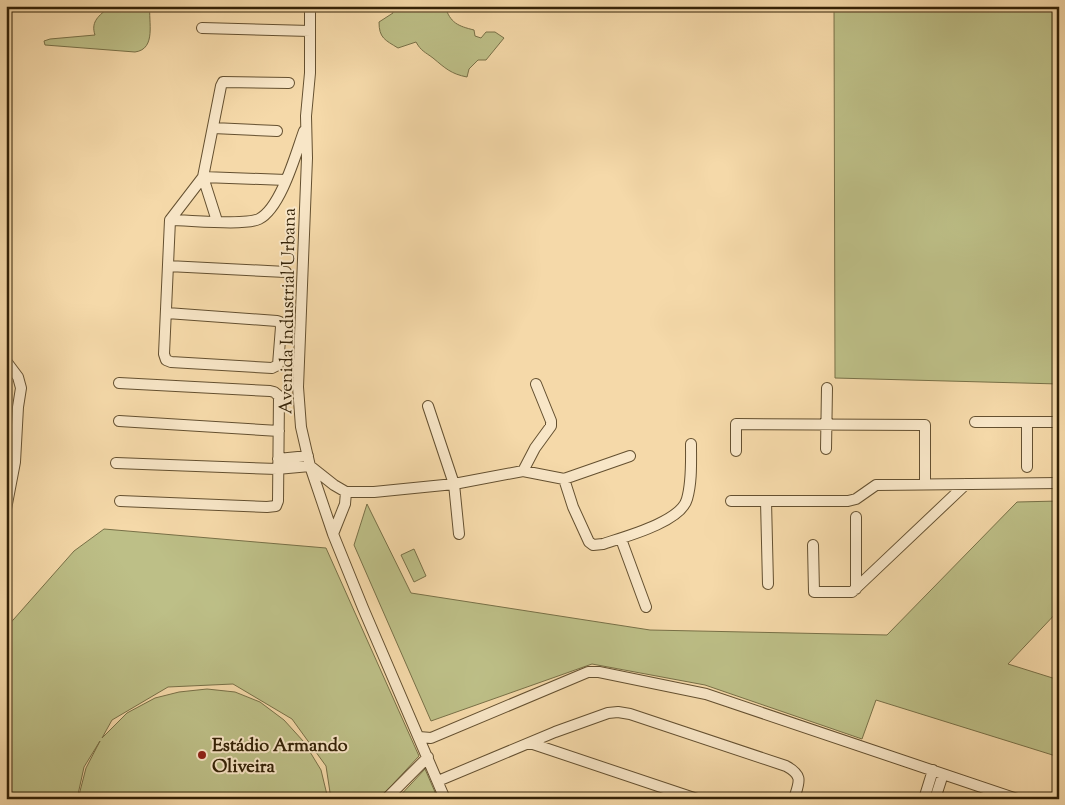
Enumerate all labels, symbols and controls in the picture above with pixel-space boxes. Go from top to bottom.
street label: Avenida Industrial Urbana [274,208,304,414]
place label: Estádio Armando Oliveira [212,734,348,781]
marker: Estádio Armando Oliveira [196,749,208,761]

